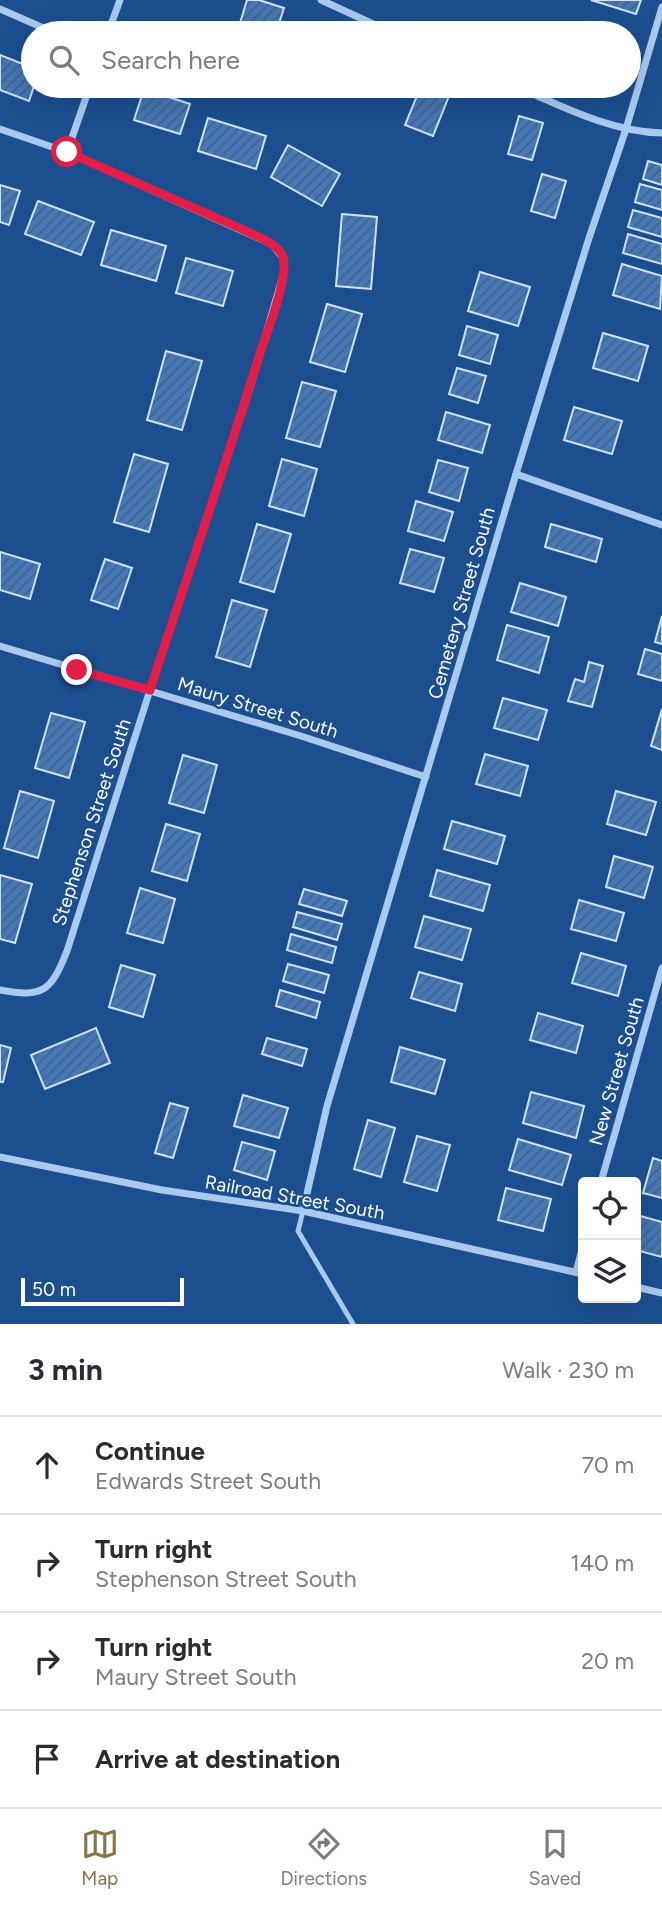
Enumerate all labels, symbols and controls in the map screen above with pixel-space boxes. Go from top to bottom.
search box [21,21,641,98]
icon: search [45,41,83,79]
text: Search here [101,44,240,76]
route start [51,136,82,167]
street label: Cemetery Street South [423,505,500,702]
route end [61,654,92,685]
street label: Maury Street South [175,672,341,743]
street label: Stephenson Street South [47,716,136,928]
street label: New Street South [584,994,649,1148]
street label: Railroad Street South [203,1170,387,1225]
map controls [578,1177,641,1303]
button: locate [578,1177,641,1240]
button: layers [578,1240,641,1303]
scale bar [21,1275,184,1307]
text: 50 m [32,1278,76,1301]
text: 3 min [28,1351,103,1388]
text: Walk · 230 m [502,1356,634,1384]
text: Continue [95,1435,205,1467]
icon: ahead [28,1446,66,1484]
text: 70 m [582,1451,634,1479]
text: Edwards Street South [95,1467,321,1495]
text: Turn right [95,1533,212,1565]
icon: right [28,1544,66,1582]
text: 140 m [570,1549,634,1577]
text: Stephenson Street South [95,1565,357,1593]
text: Turn right [95,1631,212,1663]
icon: right [28,1642,66,1680]
text: 20 m [581,1647,634,1675]
text: Maury Street South [95,1663,296,1691]
icon: arrive [28,1740,66,1778]
text: Arrive at destination [95,1743,340,1775]
tab: Map [81,1825,119,1890]
tab: Directions [280,1825,367,1890]
tab: Saved [529,1825,581,1890]

